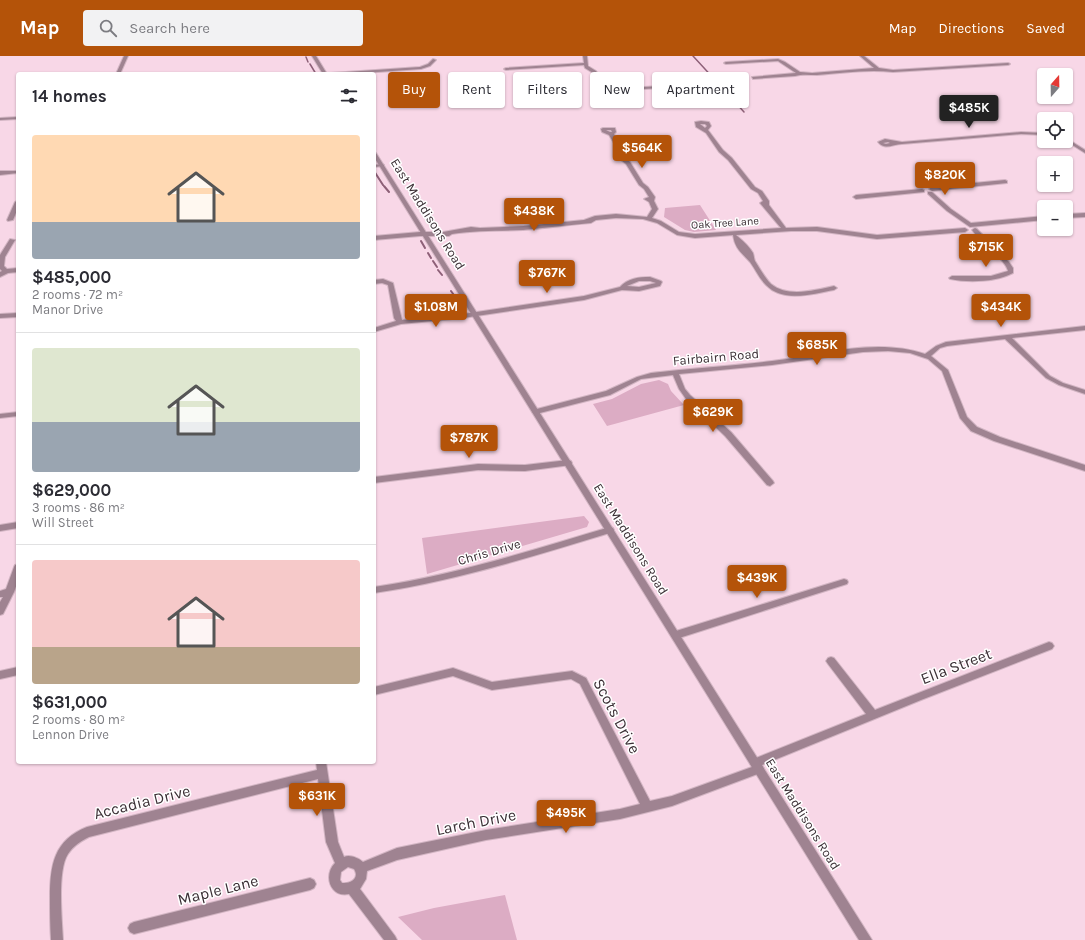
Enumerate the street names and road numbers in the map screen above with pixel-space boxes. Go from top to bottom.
street label: East Maddisons Road [388,156,468,272]
street label: Oak Tree Lane [691,214,760,232]
street label: Fairbairn Road [672,346,760,368]
street label: East Maddisons Road [591,481,671,597]
street label: Chris Drive [456,536,522,568]
street label: Ella Street [918,644,994,688]
street label: Scots Drive [589,675,645,757]
street label: East Maddisons Road [763,756,843,872]
street label: Accadia Drive [92,781,192,823]
street label: Larch Drive [434,805,518,839]
street label: Maple Lane [176,871,260,909]

